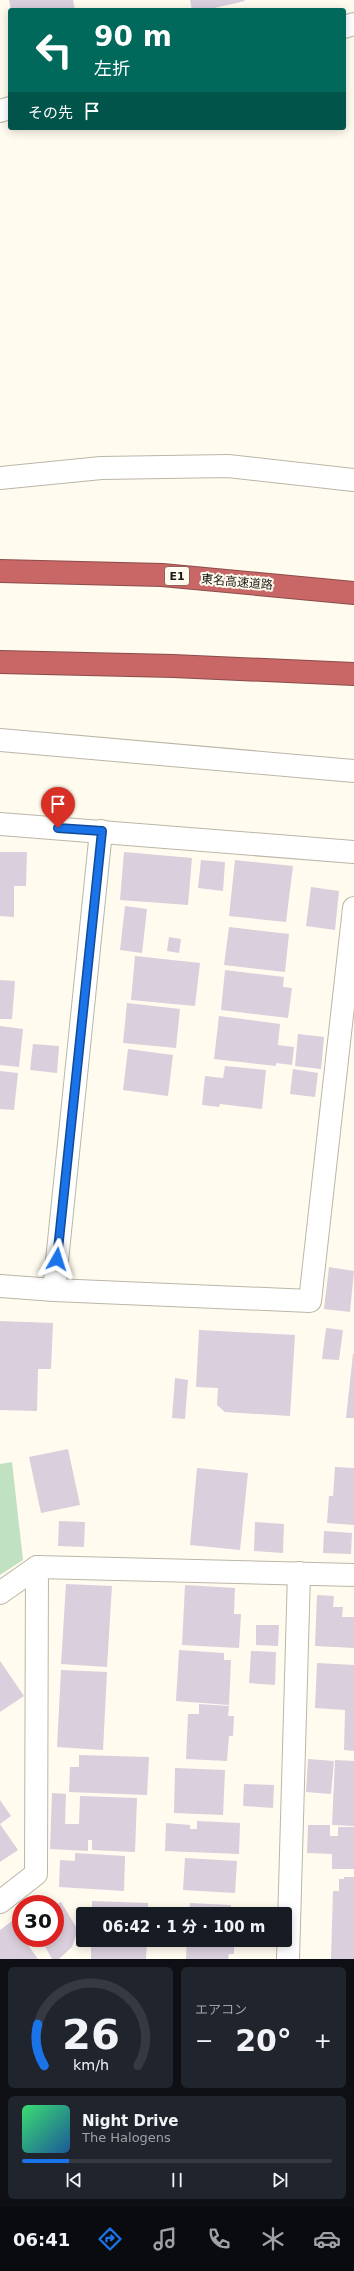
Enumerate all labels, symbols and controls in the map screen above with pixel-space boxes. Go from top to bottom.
text: 90 m [94,20,172,53]
icon: left [28,24,80,76]
text: 左折 [94,58,130,79]
icon: arrive [81,100,103,122]
text: その先 [28,104,73,122]
road number: E1 [165,567,189,585]
street label: 東名高速道路 [201,572,273,592]
pin [41,787,75,828]
icon: arrive [47,793,69,815]
position arrow [36,1238,78,1280]
speed limit sign: 30 [12,1895,64,1947]
text: 06:42 · 1 分 · 100 m [103,1918,265,1936]
text: エアコン [195,2002,247,2017]
text: 26 [62,2009,119,2058]
text: 20° [235,2023,292,2058]
text: − [195,2028,213,2053]
text: + [314,2028,332,2053]
text: km/h [72,2056,109,2072]
text: Night Drive [82,2112,178,2130]
text: The Halogens [82,2130,171,2145]
icon: previous [63,2169,85,2191]
icon: pause [166,2169,188,2191]
icon: next [269,2169,291,2191]
icon: directions [96,2225,124,2253]
icon: music [151,2225,179,2253]
icon: phone [205,2225,233,2253]
icon: climate [259,2225,287,2253]
icon: car [313,2225,341,2253]
text: 06:41 [13,2229,70,2250]

